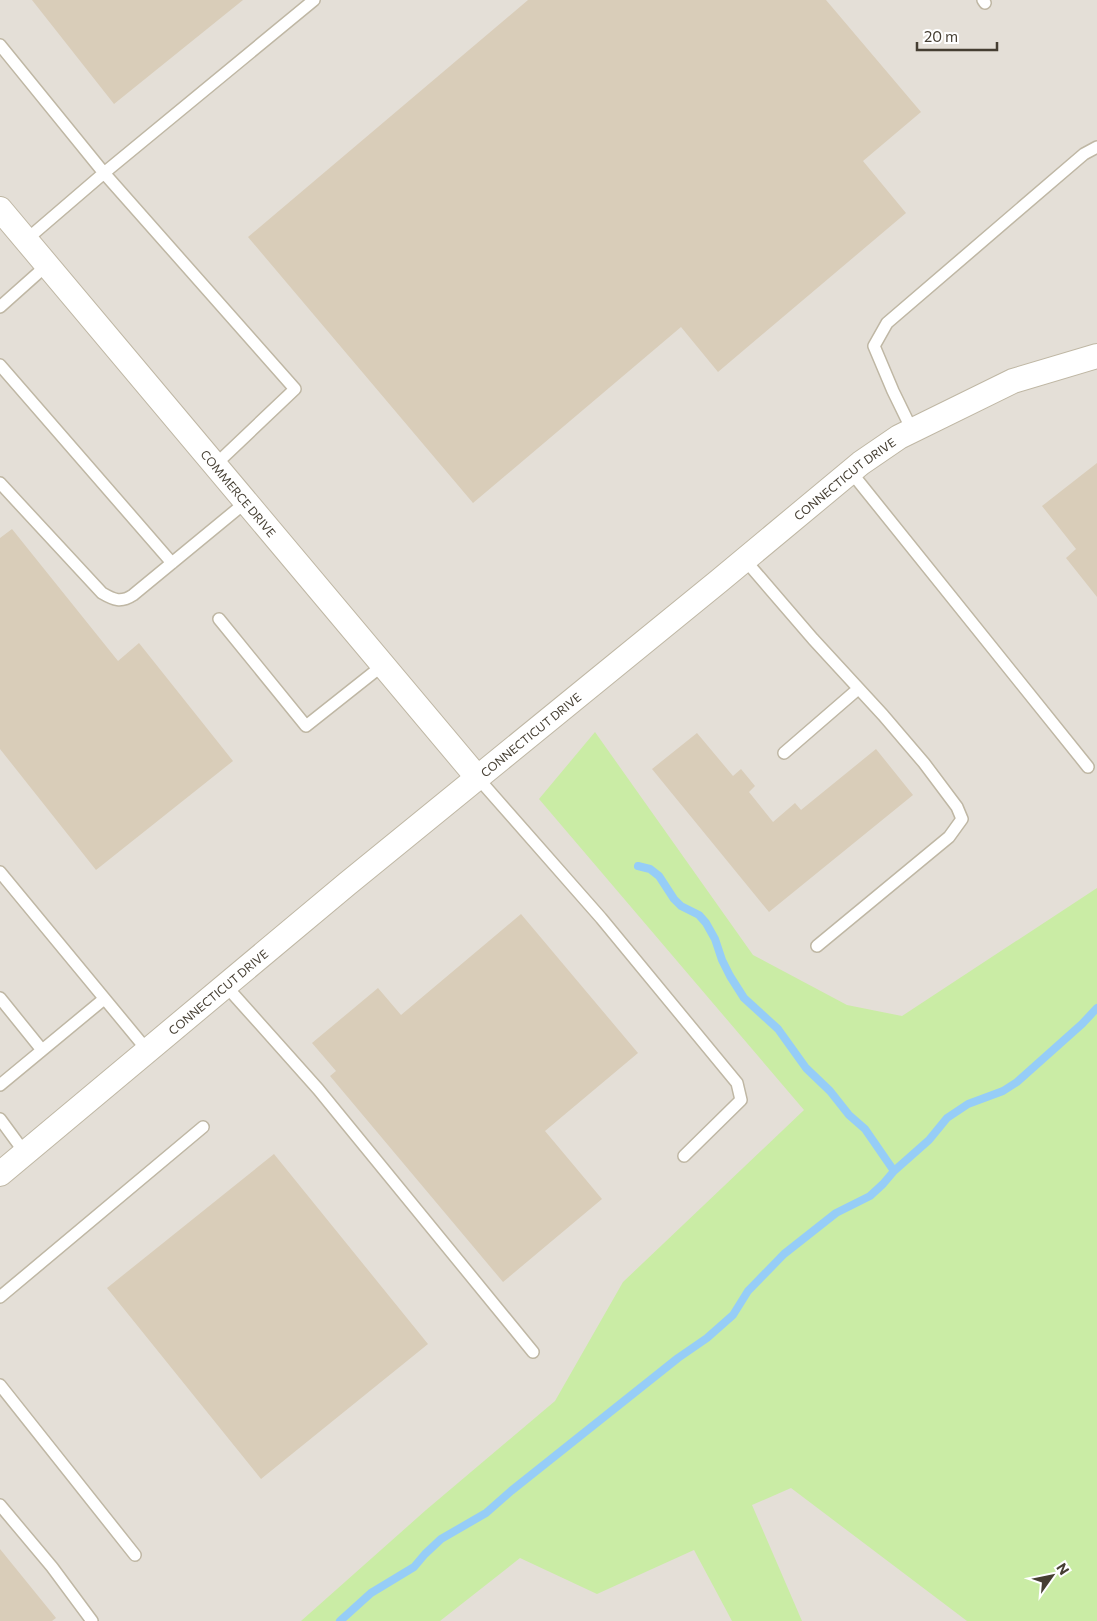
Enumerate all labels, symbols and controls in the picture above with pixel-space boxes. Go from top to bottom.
scale bar [917,20,997,52]
text: 20 m [924,27,958,45]
street label: CONNECTICUT DRIVE [791,435,898,523]
street label: COMMERCE DRIVE [198,447,279,539]
street label: CONNECTICUT DRIVE [478,689,584,779]
street label: CONNECTICUT DRIVE [165,946,270,1037]
north arrow [1027,1551,1077,1601]
text: N [1053,1560,1073,1578]

